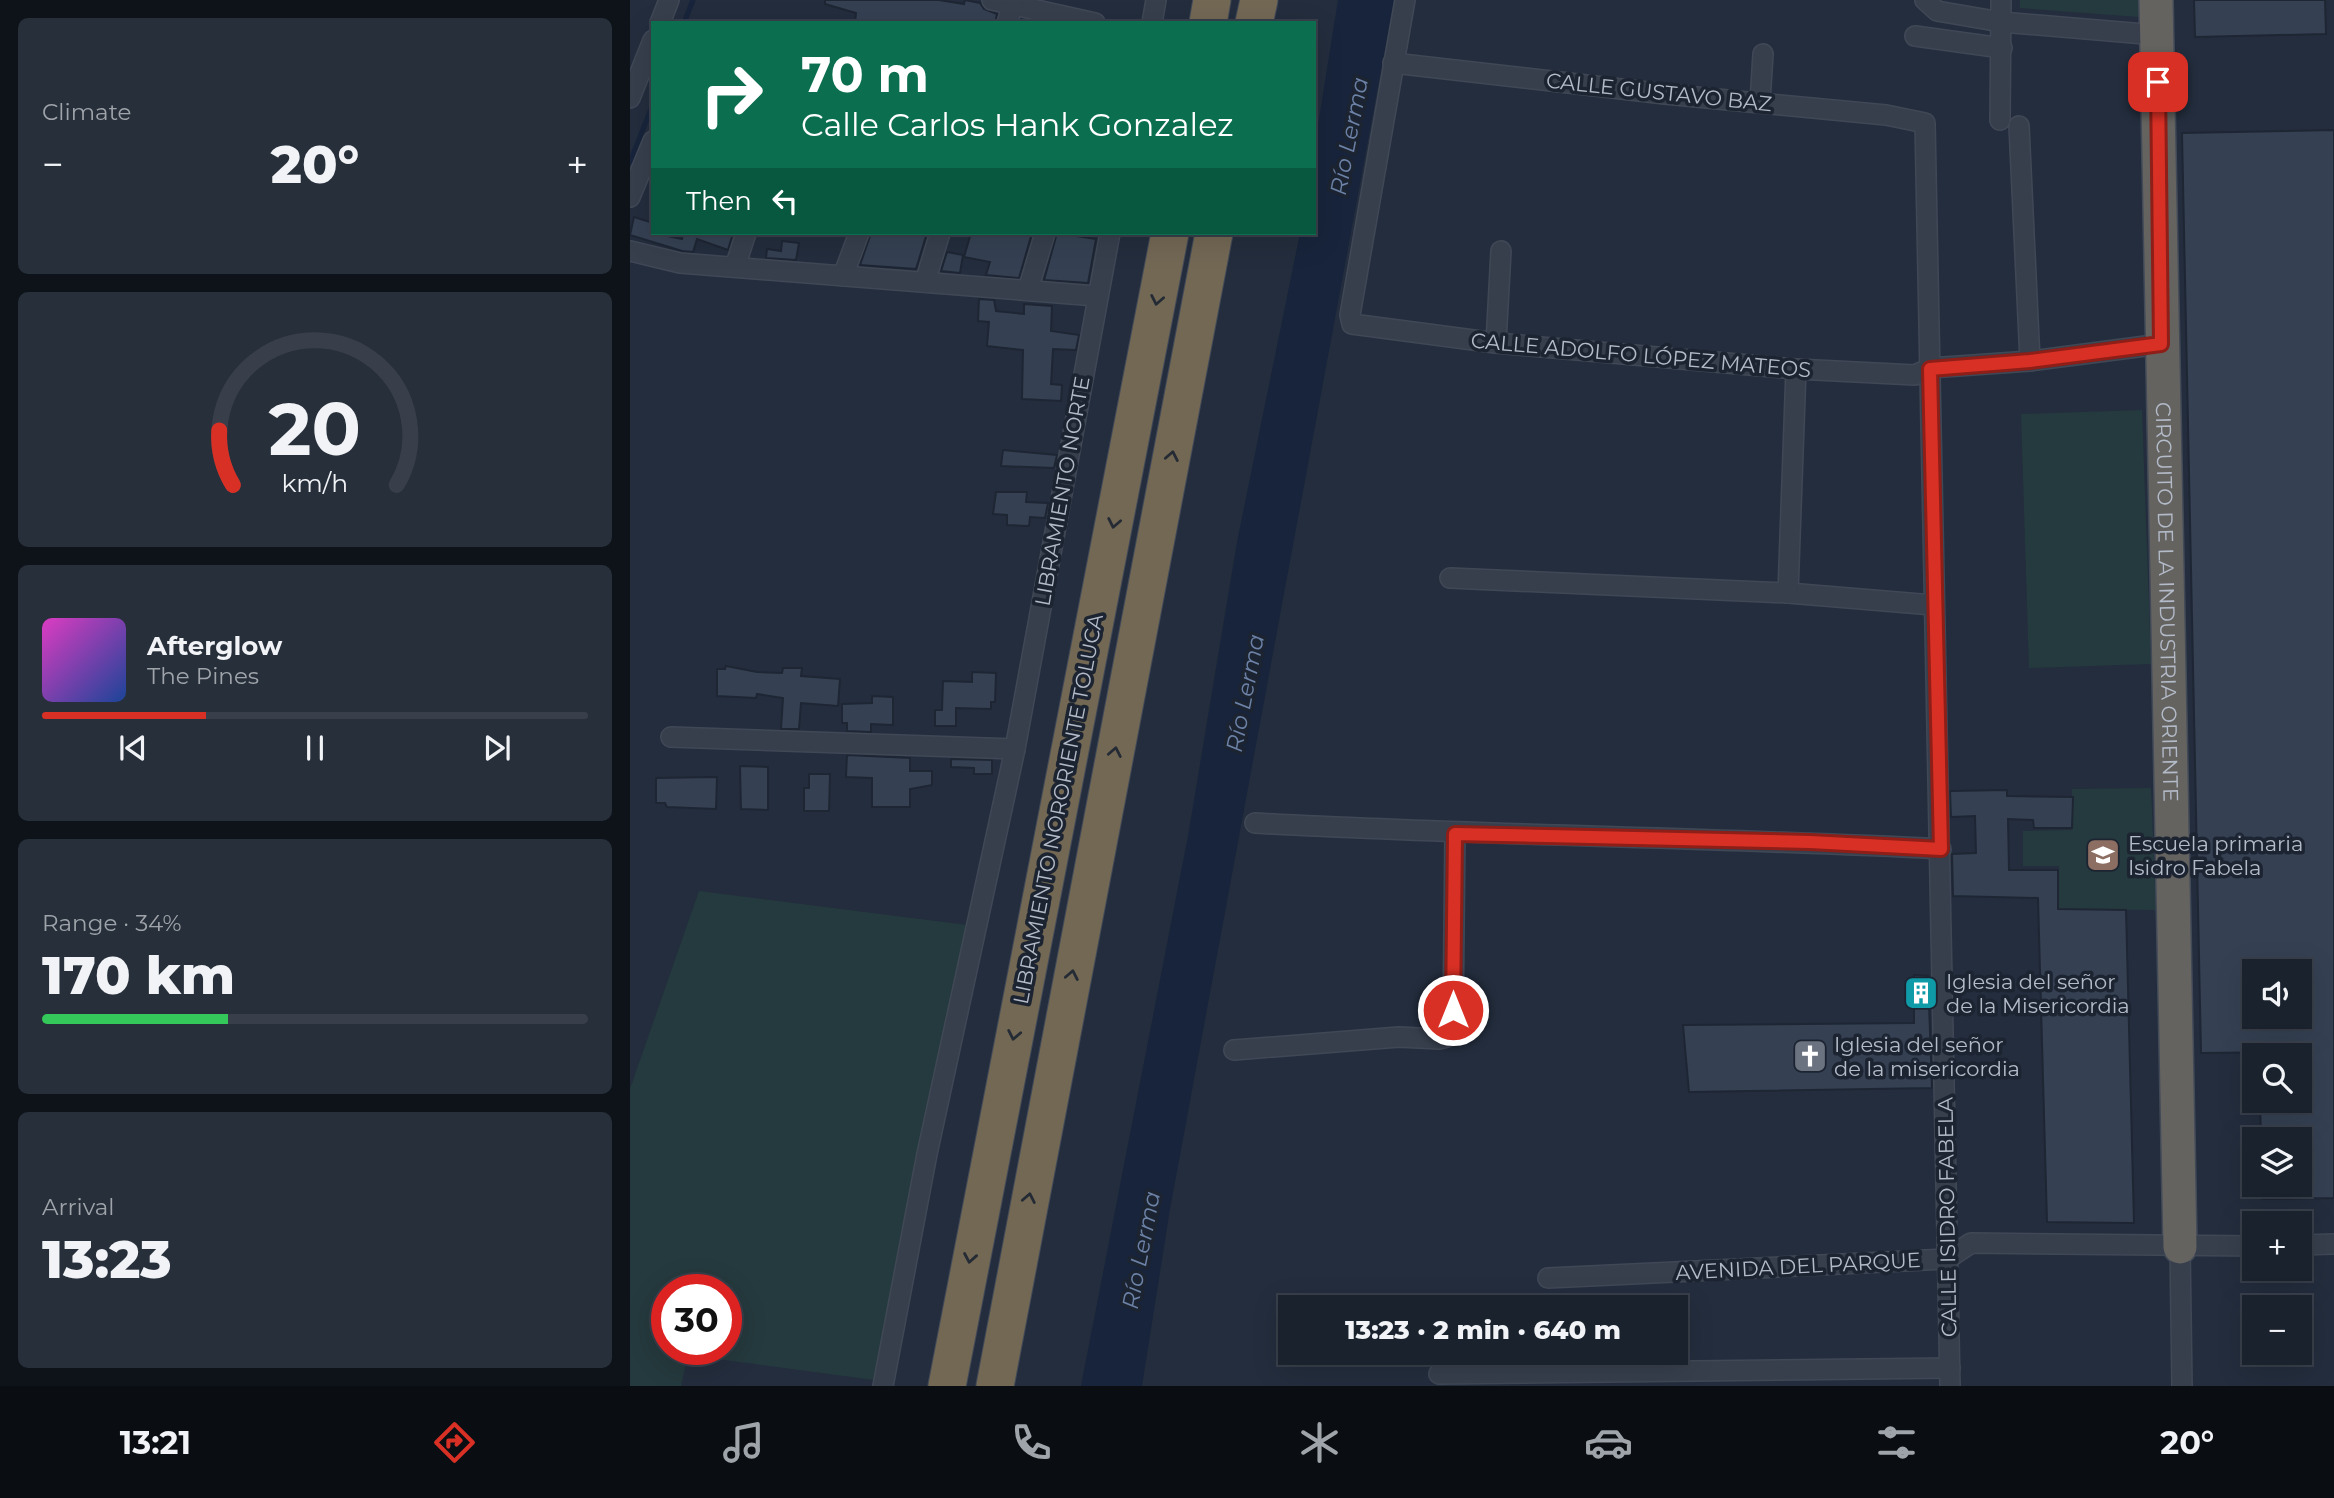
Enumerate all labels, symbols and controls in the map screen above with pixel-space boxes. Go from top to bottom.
text: 70 m [801,45,929,104]
icon: right [686,49,777,140]
pin [2128,52,2188,112]
icon: arrive [2139,63,2177,101]
street label: CALLE GUSTAVO BAZ [1545,68,1773,116]
water label: Río Lerma [1324,75,1374,197]
text: Climate [42,98,131,126]
text: Calle Carlos Hank Gonzalez [801,105,1234,144]
text: 20° [271,133,359,196]
text: − [42,141,64,188]
text: + [566,141,588,188]
icon: left [766,182,804,220]
text: Then [686,185,752,217]
one-way arrow [1151,294,1166,306]
street label: CALLE ADOLFO LÓPEZ MATEOS [1470,328,1812,382]
street label: LIBRAMIENTO NORTE [1029,374,1095,608]
text: 20 [269,386,361,474]
street label: CIRCUITO DE LA INDUSTRIA ORIENTE [2151,402,2184,802]
one-way arrow [1163,450,1178,462]
text: km/h [282,468,348,498]
one-way arrow [1107,517,1122,529]
street label: LIBRAMIENTO NORORIENTE TOLUCA [1008,611,1108,1006]
text: Afterglow [147,630,282,662]
water label: Río Lerma [1220,632,1270,754]
text: The Pines [147,662,259,690]
icon: previous [114,729,152,767]
icon: pause [296,729,334,767]
icon: next [478,729,516,767]
one-way arrow [1106,746,1121,758]
place label: Escuela primaria Isidro Fabela [2128,831,2303,880]
school or university icon: Escuela primaria Isidro Fabela [2084,836,2122,874]
text: Range · 34% [42,909,182,937]
text: 170 km [42,944,235,1007]
map controls [2242,959,2312,1365]
button: sound [2242,959,2312,1029]
one-way arrow [1063,969,1078,981]
place label: Iglesia del señor de la Misericordia [1946,969,2130,1018]
position arrow [1416,973,1490,1047]
building icon: Iglesia del señor de la Misericordia [1902,974,1940,1012]
one-way arrow [1007,1029,1022,1041]
place label: Iglesia del señor de la misericordia [1834,1032,2020,1081]
church icon: Iglesia del señor de la misericordia [1791,1037,1829,1075]
button: search [2242,1043,2312,1113]
street label: CALLE ISIDRO FABELA [1932,1096,1962,1337]
button: layers [2242,1127,2312,1197]
water label: Río Lerma [1116,1189,1166,1311]
one-way arrow [1020,1192,1035,1204]
text: Arrival [42,1193,115,1221]
button: + [2242,1211,2312,1281]
text: 13:23 [42,1228,172,1291]
street label: AVENIDA DEL PARQUE [1675,1247,1921,1285]
one-way arrow [964,1252,979,1264]
speed limit sign: 30 [651,1274,742,1365]
button: − [2242,1295,2312,1365]
text: 13:23 · 2 min · 640 m [1345,1314,1621,1346]
icon: directions [430,1418,479,1467]
icon: music [719,1418,768,1467]
icon: phone [1007,1418,1056,1467]
icon: climate [1295,1418,1344,1467]
icon: car [1584,1418,1633,1467]
icon: filters [1872,1418,1921,1467]
text: 13:21 [120,1423,191,1462]
text: 20° [2160,1423,2214,1462]

